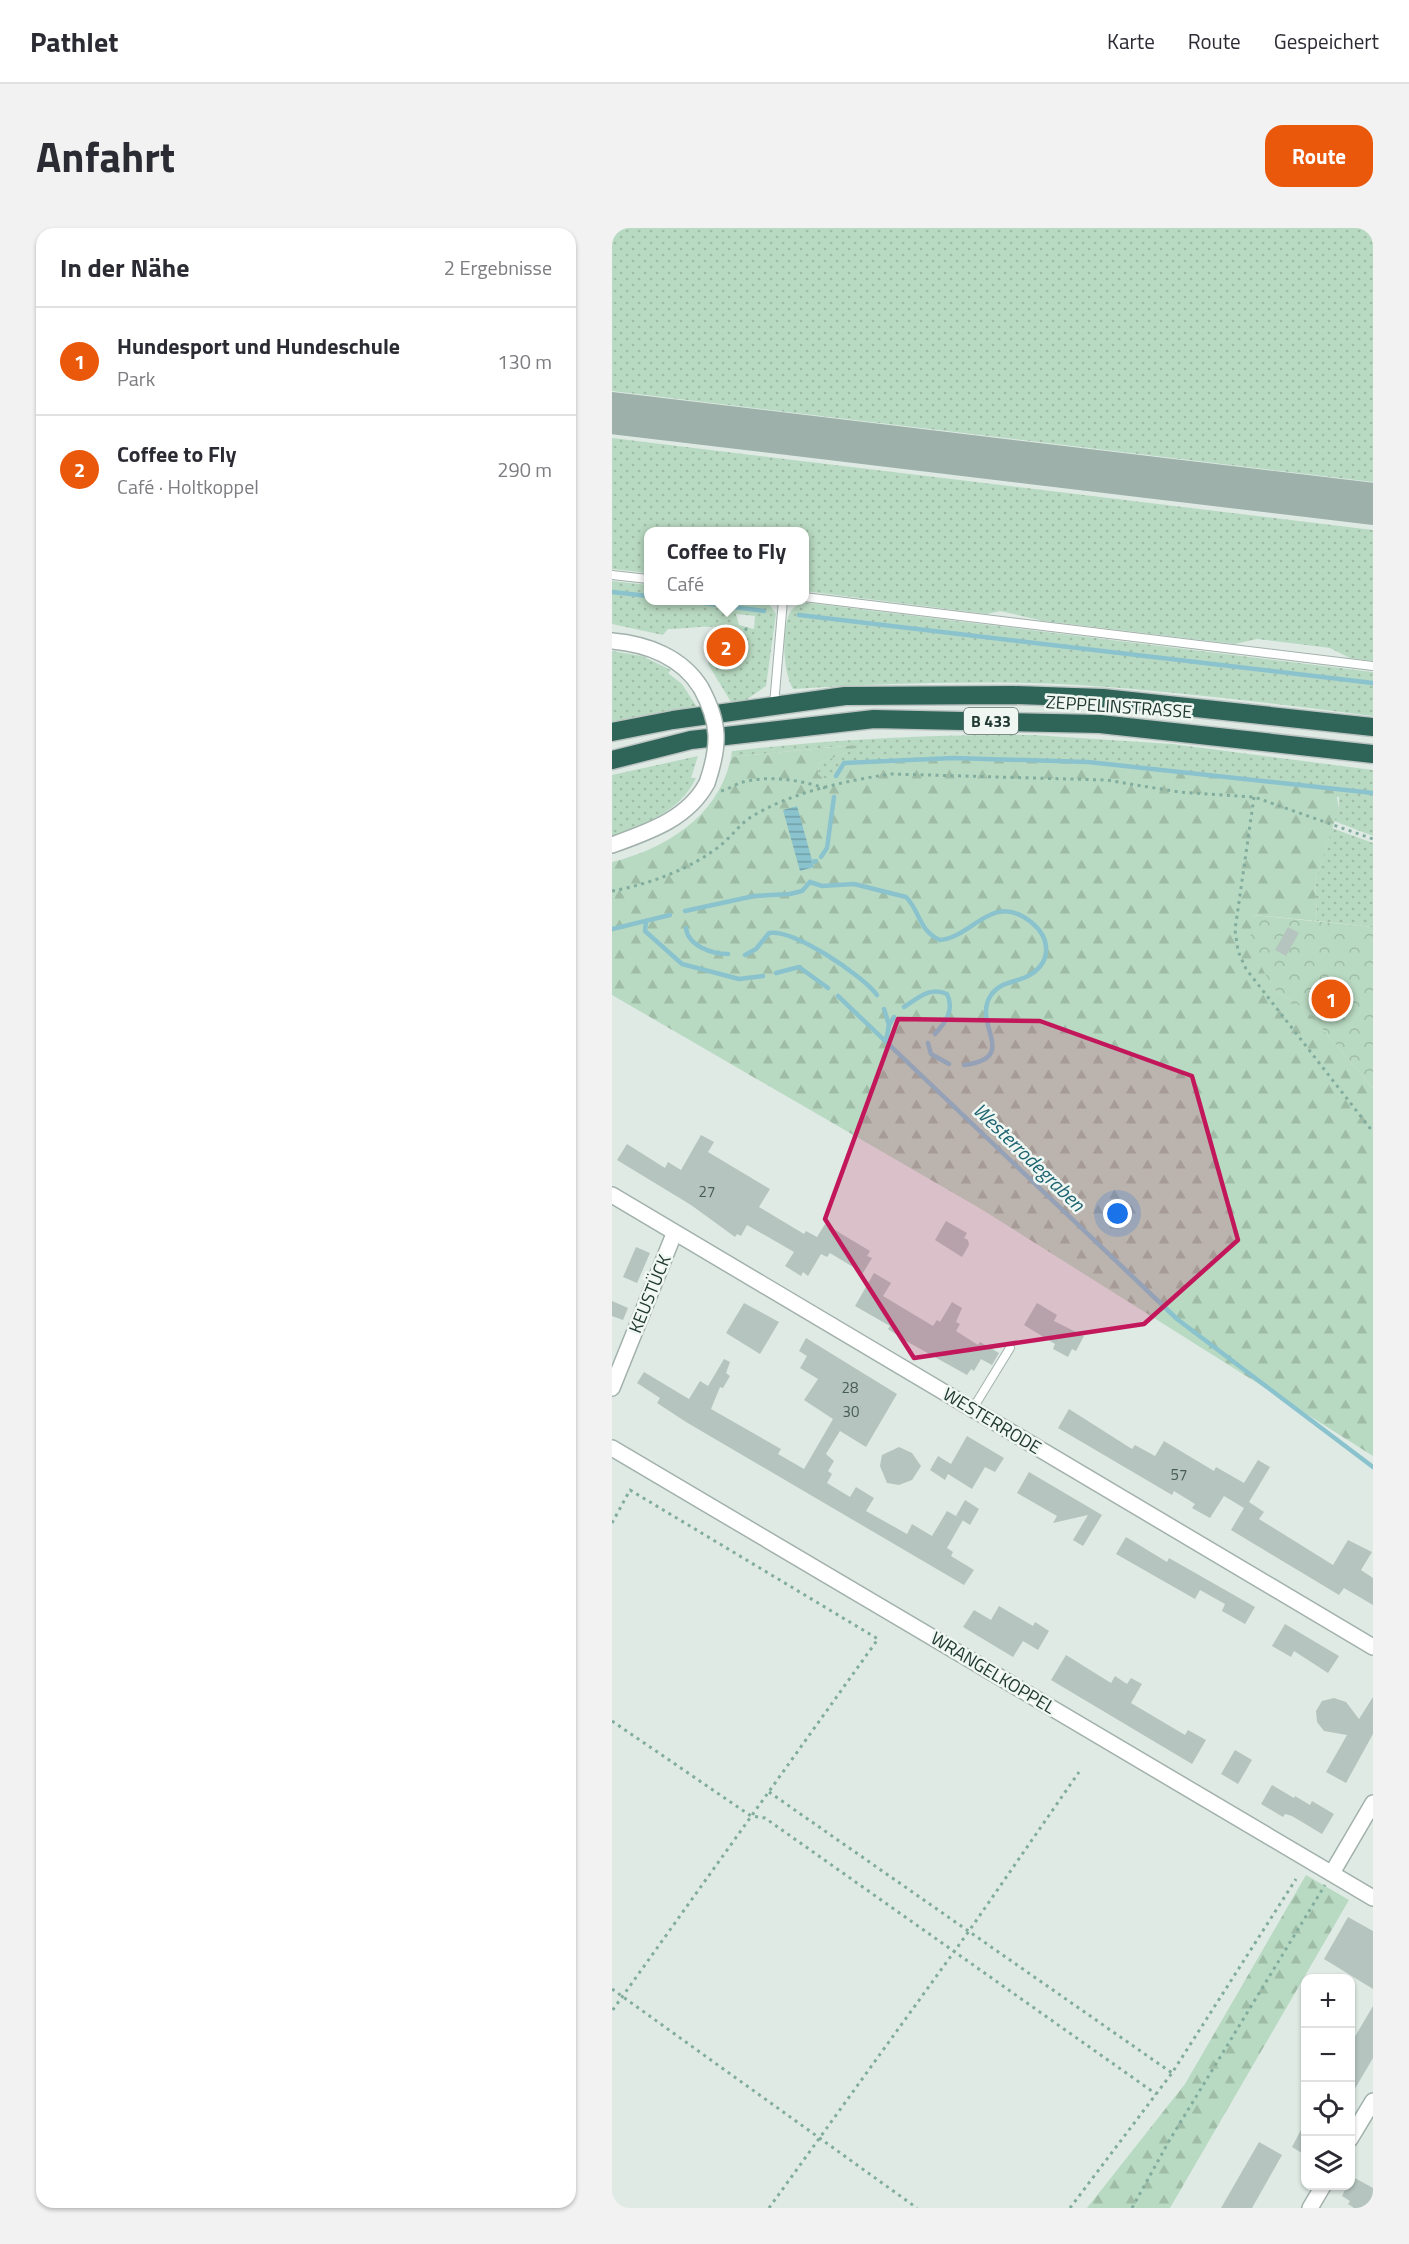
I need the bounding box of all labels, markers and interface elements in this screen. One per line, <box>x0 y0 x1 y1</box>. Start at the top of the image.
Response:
text: Pathlet <box>30 20 118 63</box>
text: Karte <box>1107 25 1155 57</box>
text: Route <box>1188 25 1241 57</box>
text: Gespeichert <box>1274 25 1379 57</box>
text: Anfahrt <box>36 124 175 188</box>
button: Route <box>1265 125 1373 187</box>
text: In der Nähe <box>60 248 189 287</box>
text: 2 Ergebnisse <box>444 252 552 283</box>
text: Hundesport und Hundeschule <box>117 329 400 363</box>
text: 1 <box>74 346 85 377</box>
text: 130 m <box>497 346 552 377</box>
text: Park <box>117 363 155 394</box>
text: Coffee to Fly <box>117 437 237 471</box>
text: 2 <box>74 454 85 485</box>
text: 290 m <box>497 454 552 485</box>
text: Café · Holtkoppel <box>117 471 259 502</box>
popup <box>644 527 809 605</box>
text: Coffee to Fly <box>667 534 786 568</box>
text: Café <box>667 568 704 599</box>
pin: 2 <box>706 624 746 670</box>
street label: ZEPPELINSTRASSE <box>1045 688 1193 725</box>
road number: B 433 <box>964 708 1018 734</box>
pin: 1 <box>1312 976 1350 1022</box>
water label: Westerrodegraben <box>966 1095 1093 1219</box>
house number: 27 <box>699 1180 715 1203</box>
your location <box>1103 1199 1132 1228</box>
street label: KEUSTÜCK <box>622 1250 678 1337</box>
house number: 28 <box>842 1376 858 1399</box>
street label: WESTERRODE <box>938 1381 1047 1461</box>
house number: 30 <box>843 1400 859 1423</box>
house number: 57 <box>1171 1463 1187 1486</box>
street label: WRANGELKOPPEL <box>926 1625 1061 1721</box>
map controls <box>1301 1974 1355 2190</box>
button: + <box>1301 1974 1355 2028</box>
button: − <box>1301 2028 1355 2082</box>
button: locate <box>1301 2082 1355 2136</box>
button: layers <box>1301 2136 1355 2190</box>

